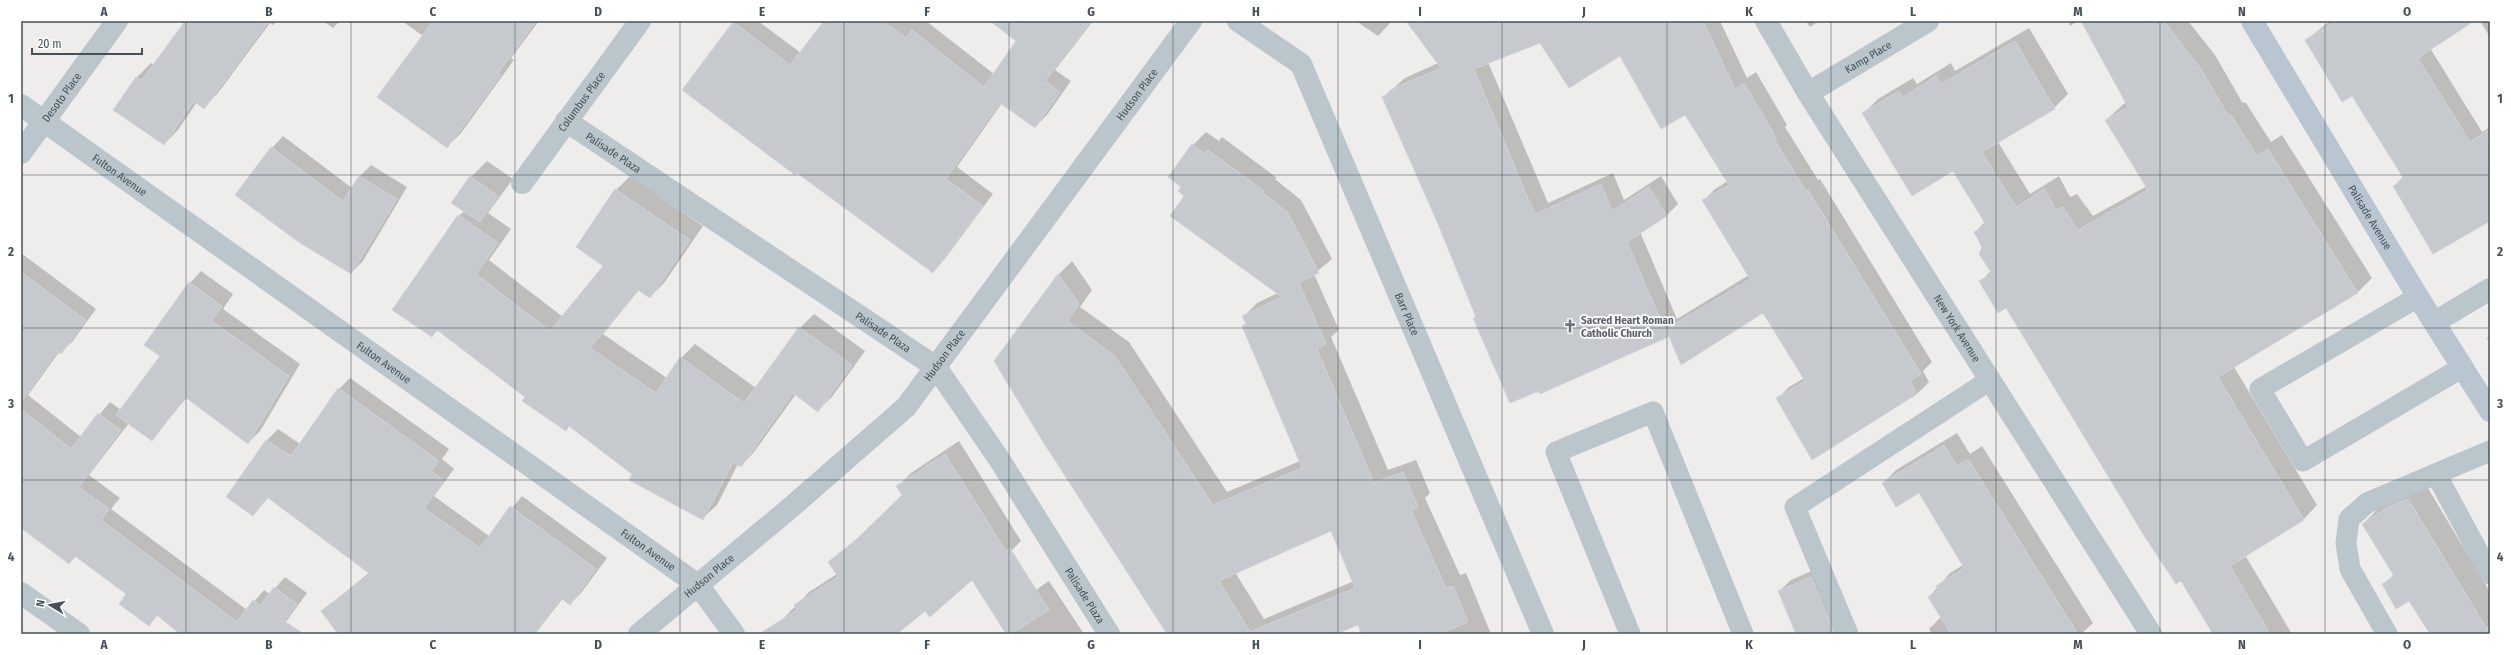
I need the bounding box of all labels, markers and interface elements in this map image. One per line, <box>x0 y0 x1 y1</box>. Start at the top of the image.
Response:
text: A <box>99 4 108 19</box>
text: B <box>265 4 273 19</box>
text: C <box>430 4 437 19</box>
text: D <box>594 4 602 19</box>
text: E <box>759 4 765 19</box>
text: F <box>924 4 930 19</box>
text: G <box>1087 4 1095 19</box>
text: H <box>1252 4 1260 19</box>
text: I <box>1418 4 1422 19</box>
text: J <box>1581 4 1586 19</box>
text: K <box>1745 4 1753 19</box>
text: L <box>1910 4 1916 19</box>
text: M <box>2073 4 2083 19</box>
text: N <box>2238 4 2246 19</box>
text: O <box>2403 4 2411 19</box>
scale bar <box>32 30 142 56</box>
text: 20 m <box>38 37 62 51</box>
street label: Kamp Place <box>1843 38 1894 76</box>
street label: Hudson Place <box>1114 66 1161 123</box>
street label: Columbus Place <box>556 69 608 134</box>
street label: Desoto Place <box>40 70 84 125</box>
text: 1 <box>8 91 14 106</box>
text: 1 <box>2497 91 2503 106</box>
street label: Palisade Plaza <box>583 130 643 176</box>
street label: Fulton Avenue <box>90 152 149 199</box>
street label: Palisade Avenue <box>2345 183 2394 252</box>
text: 2 <box>7 244 14 259</box>
text: 2 <box>2496 244 2503 259</box>
street label: Barr Place <box>1392 291 1422 338</box>
street label: New York Avenue <box>1931 292 1983 365</box>
street label: Palisade Plaza <box>853 309 913 355</box>
place label: Sacred Heart Roman Catholic Church <box>1581 314 1674 340</box>
church icon: Sacred Heart Roman Catholic Church <box>1562 318 1578 334</box>
street label: Hudson Place <box>921 327 968 384</box>
street label: Fulton Avenue <box>354 339 414 387</box>
text: 3 <box>7 396 14 411</box>
text: 3 <box>2496 396 2503 411</box>
street label: Fulton Avenue <box>618 526 678 574</box>
text: 4 <box>8 549 15 564</box>
text: 4 <box>2497 549 2504 564</box>
street label: Hudson Place <box>682 552 737 601</box>
street label: Palisade Plaza <box>1062 565 1107 626</box>
north arrow <box>30 585 70 625</box>
text: N <box>34 599 48 608</box>
text: A <box>99 637 108 652</box>
text: B <box>265 637 273 652</box>
text: C <box>430 637 437 652</box>
text: D <box>594 637 602 652</box>
text: E <box>759 637 765 652</box>
text: F <box>924 637 930 652</box>
text: G <box>1087 637 1095 652</box>
text: H <box>1252 637 1260 652</box>
text: I <box>1418 637 1422 652</box>
text: J <box>1581 637 1586 652</box>
text: K <box>1745 637 1753 652</box>
text: L <box>1910 637 1916 652</box>
text: M <box>2073 637 2083 652</box>
text: N <box>2238 637 2246 652</box>
text: O <box>2403 637 2411 652</box>

